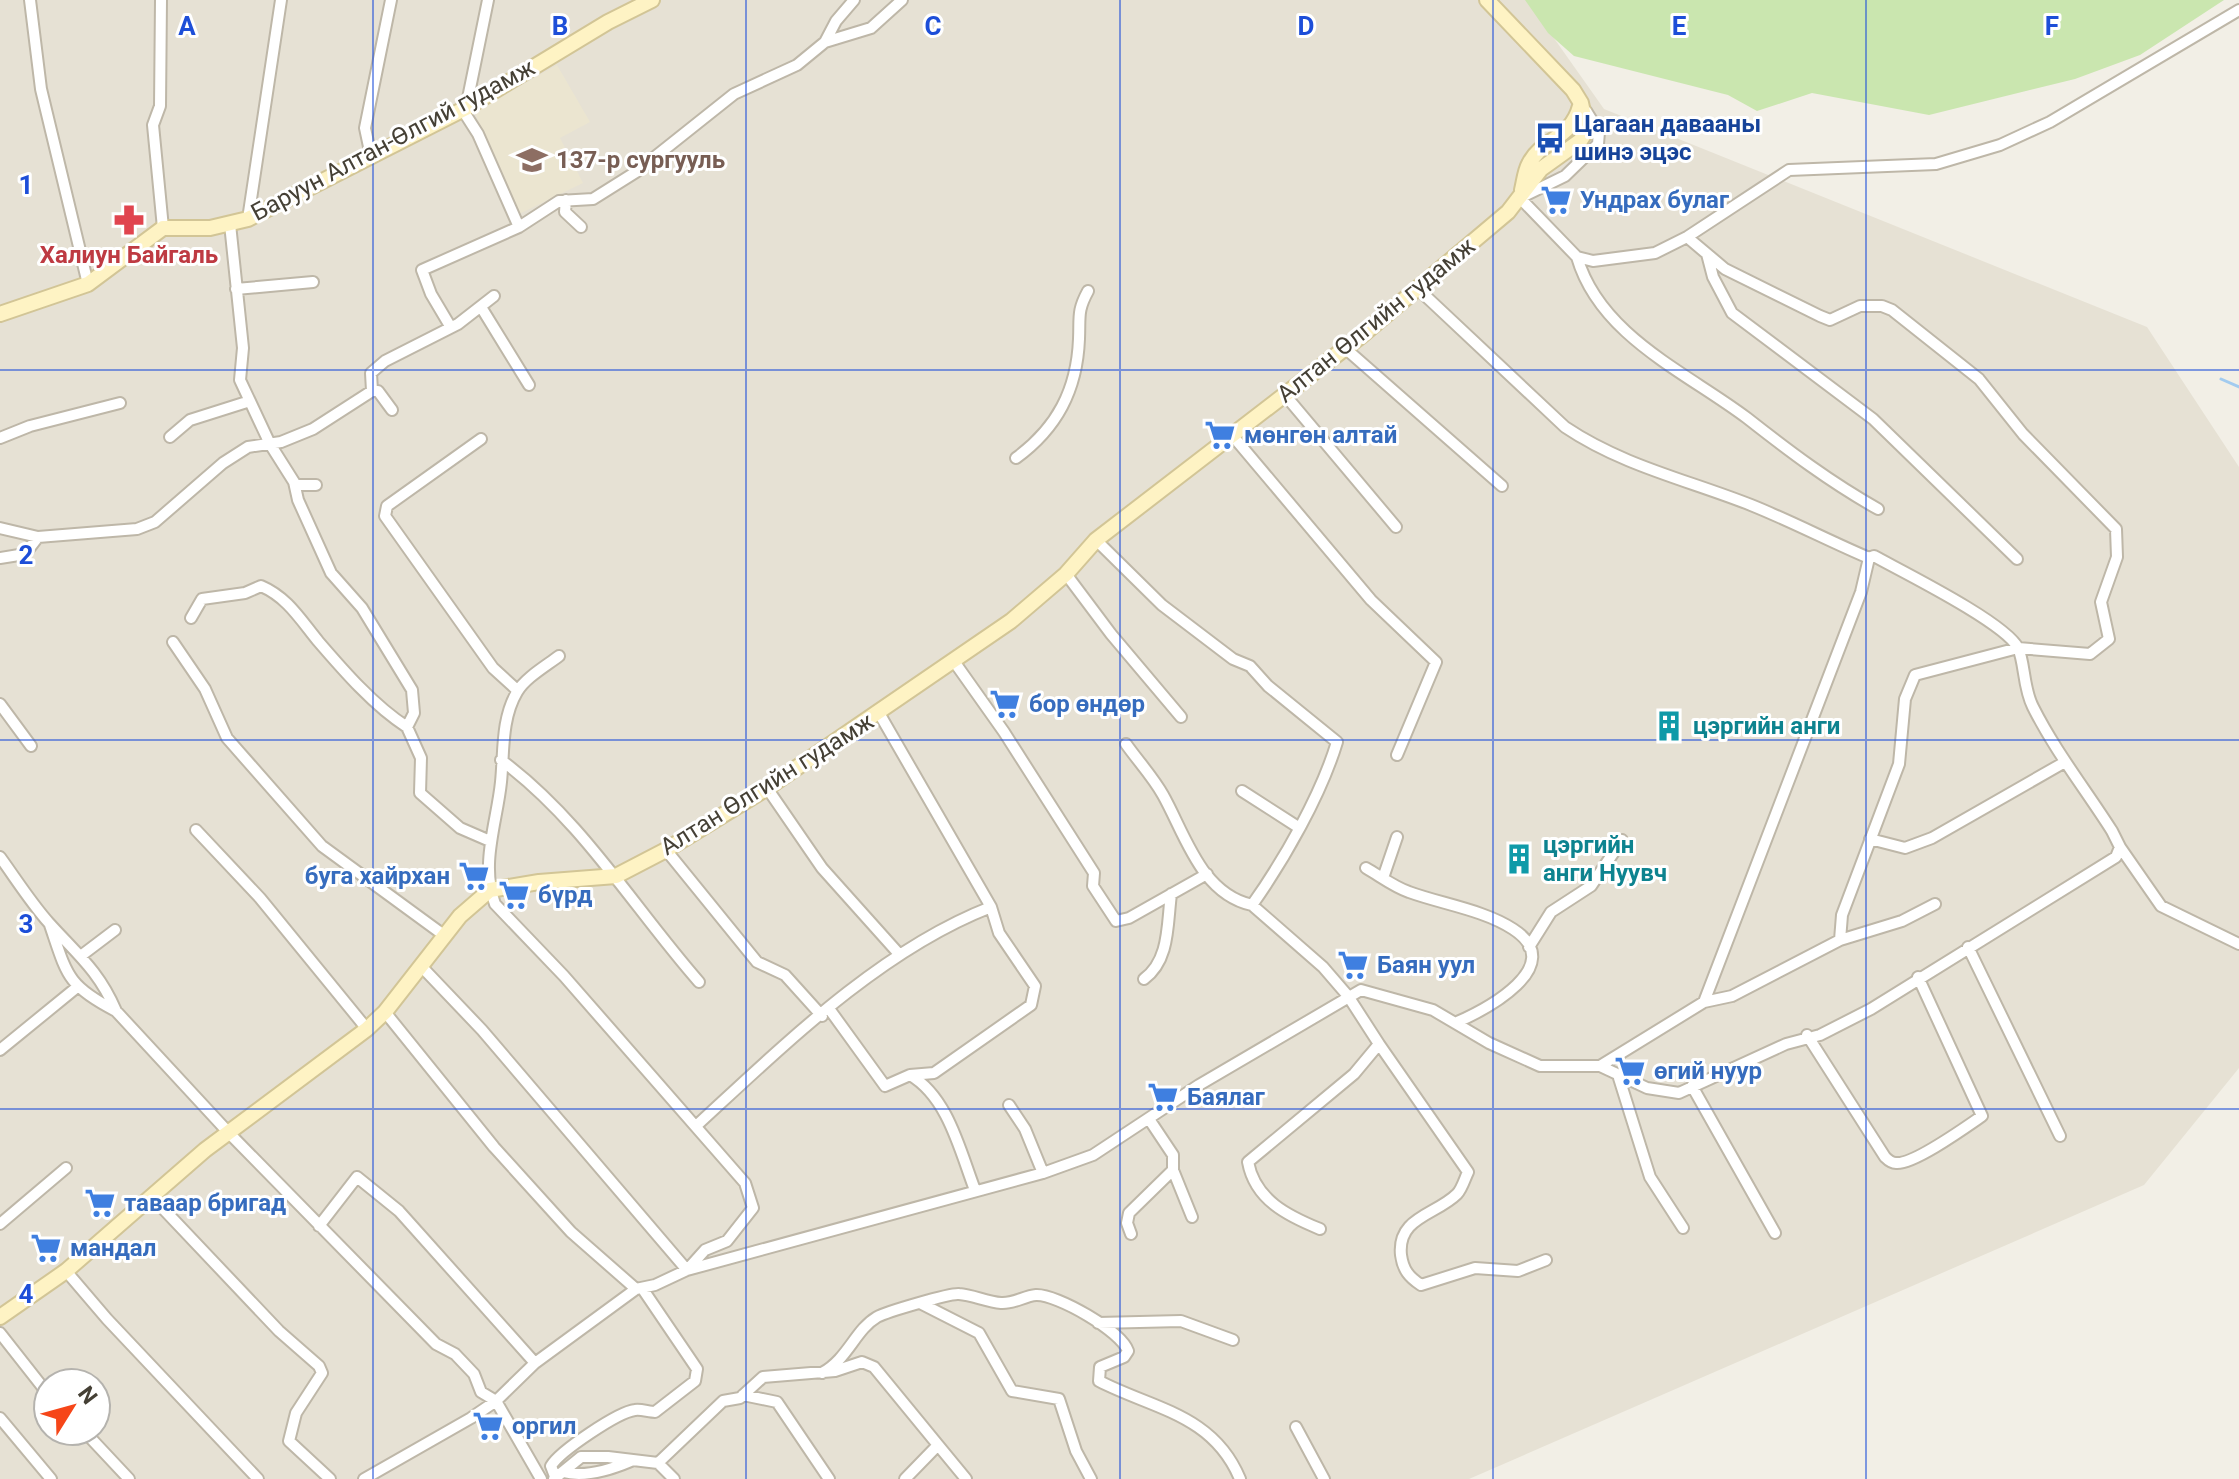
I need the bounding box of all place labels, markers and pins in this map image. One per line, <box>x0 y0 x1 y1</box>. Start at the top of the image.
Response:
place label: Цагаан давааны шинэ эцэс <box>1574 110 1761 166</box>
bus stop icon: Цагаан давааны шинэ эцэс <box>1533 121 1567 155</box>
school or university icon: 137-р сургууль <box>515 143 549 177</box>
place label: 137-р сургууль <box>556 146 725 174</box>
supermarket icon: Ундрах булаг <box>1539 183 1573 217</box>
place label: Ундрах булаг <box>1580 186 1729 214</box>
pharmacy icon: Халиун Байгаль <box>112 203 146 237</box>
place label: Халиун Байгаль <box>40 241 218 269</box>
supermarket icon: мөнгөн алтай <box>1203 418 1237 452</box>
place label: мөнгөн алтай <box>1244 421 1397 449</box>
supermarket icon: бор өндөр <box>988 687 1022 721</box>
place label: бор өндөр <box>1029 690 1145 718</box>
building icon: цэргийн анги <box>1652 709 1686 743</box>
place label: цэргийн анги <box>1693 712 1840 740</box>
place label: цэргийн анги Нуувч <box>1543 831 1667 887</box>
building icon: цэргийн анги Нуувч <box>1502 842 1536 876</box>
supermarket icon: буга хайрхан <box>457 859 491 893</box>
place label: буга хайрхан <box>305 862 450 890</box>
supermarket icon: бүрд <box>497 878 531 912</box>
place label: бүрд <box>538 881 592 909</box>
supermarket icon: Баян уул <box>1336 948 1370 982</box>
place label: Баян уул <box>1377 951 1475 979</box>
supermarket icon: өгий нуур <box>1613 1054 1647 1088</box>
place label: өгий нуур <box>1654 1057 1762 1085</box>
supermarket icon: Баялаг <box>1146 1080 1180 1114</box>
place label: Баялаг <box>1187 1083 1265 1111</box>
supermarket icon: таваар бригад <box>83 1186 117 1220</box>
place label: таваар бригад <box>124 1189 286 1217</box>
supermarket icon: мандал <box>29 1231 63 1265</box>
place label: мандал <box>70 1234 156 1262</box>
supermarket icon: оргил <box>471 1409 505 1443</box>
place label: оргил <box>512 1412 576 1440</box>

